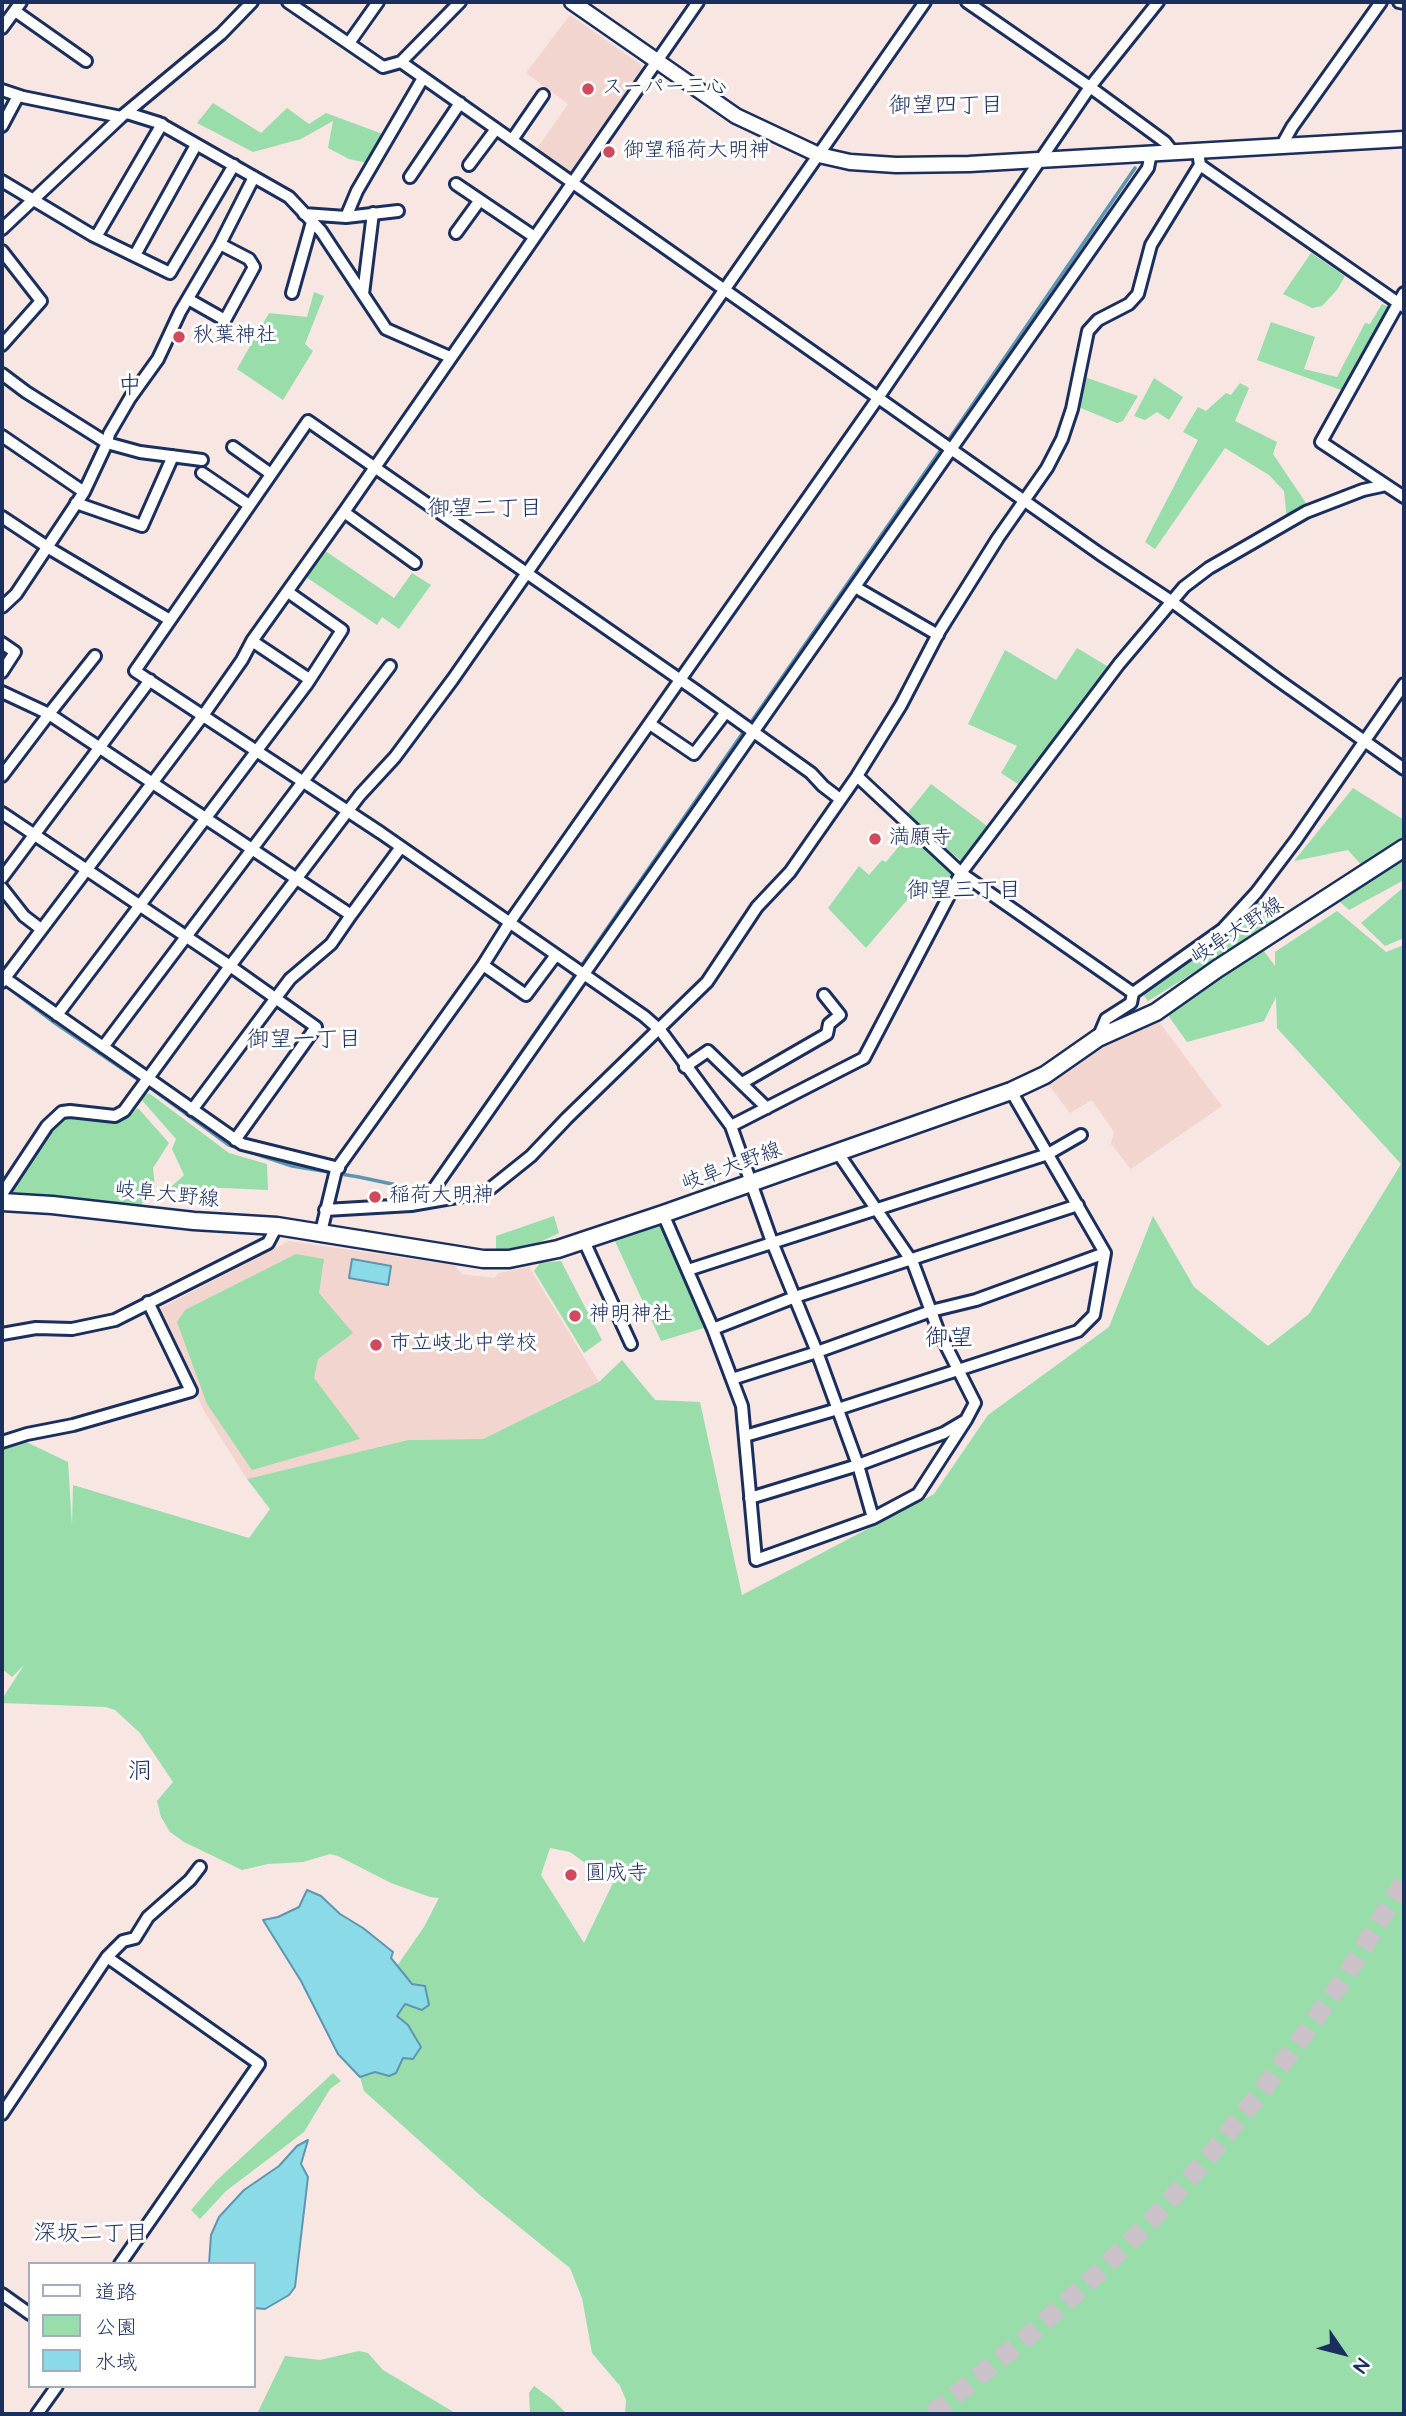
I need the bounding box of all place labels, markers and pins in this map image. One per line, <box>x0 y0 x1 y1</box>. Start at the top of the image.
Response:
place label: スーパー三心 <box>602 76 727 102</box>
marker: スーパー三心 <box>580 81 596 97</box>
place label: 御望稲荷大明神 <box>623 139 770 165</box>
marker: 御望稲荷大明神 <box>601 144 617 160</box>
place label: 秋葉神社 <box>193 324 277 350</box>
marker: 秋葉神社 <box>171 329 187 345</box>
place label: 満願寺 <box>889 826 952 852</box>
marker: 満願寺 <box>867 831 883 847</box>
place label: 稲荷大明神 <box>389 1184 494 1210</box>
marker: 稲荷大明神 <box>367 1189 383 1205</box>
place label: 神明神社 <box>589 1303 673 1329</box>
marker: 神明神社 <box>567 1308 583 1324</box>
place label: 市立岐北中学校 <box>390 1332 537 1358</box>
marker: 市立岐北中学校 <box>368 1337 384 1353</box>
place label: 圓成寺 <box>585 1862 648 1888</box>
marker: 圓成寺 <box>563 1867 579 1883</box>

